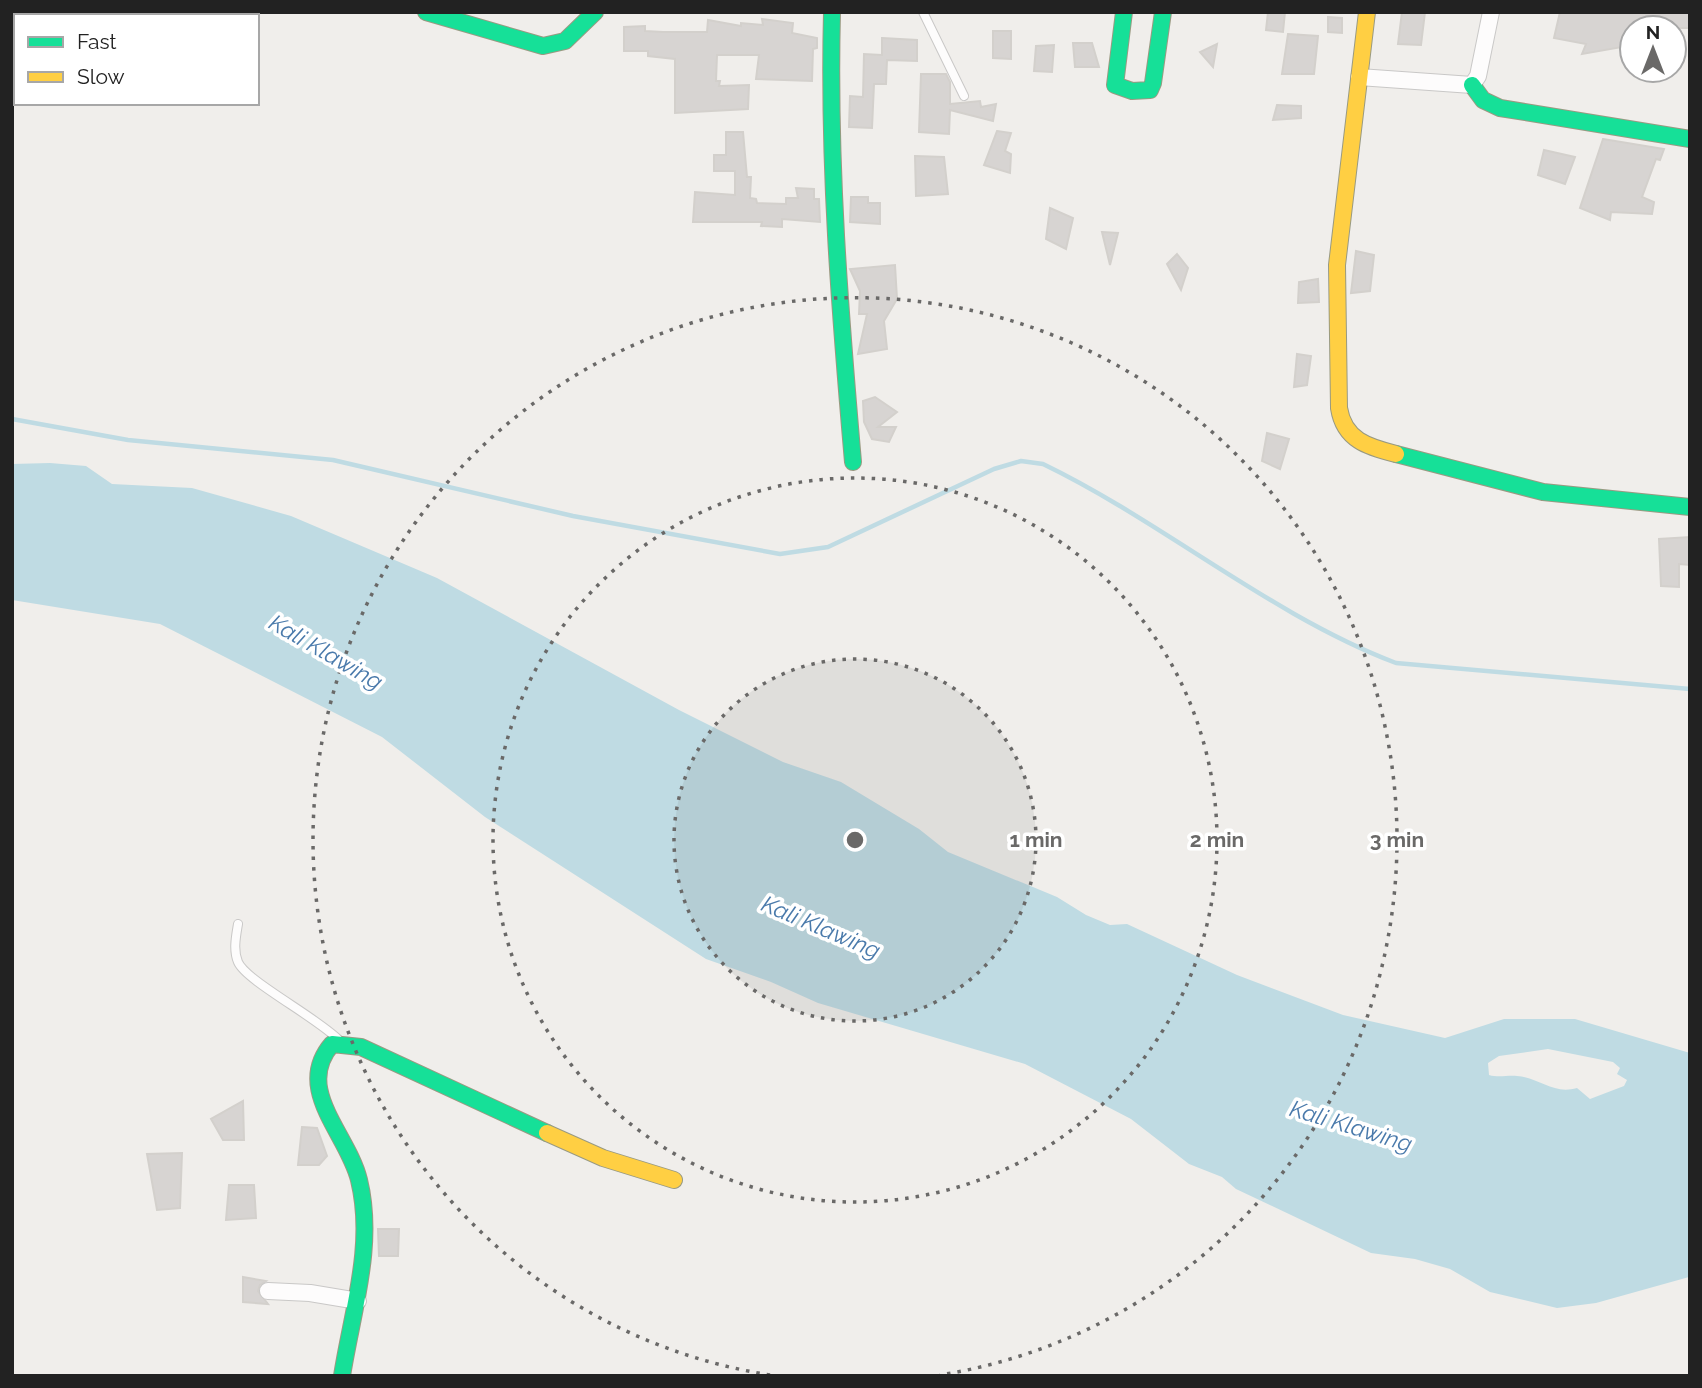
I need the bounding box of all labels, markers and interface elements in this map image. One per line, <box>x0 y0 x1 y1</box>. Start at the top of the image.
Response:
legend <box>14 14 259 105</box>
north arrow <box>1618 14 1688 84</box>
text: N <box>1646 21 1660 43</box>
text: Fast <box>77 29 117 54</box>
text: Slow <box>77 64 125 89</box>
water label: Kali Klawing <box>265 608 388 695</box>
text: 1 min <box>1009 827 1063 852</box>
text: 2 min <box>1190 827 1244 852</box>
text: 3 min <box>1370 827 1424 852</box>
centre of rings <box>843 828 867 852</box>
water label: Kali Klawing <box>758 889 885 964</box>
water label: Kali Klawing <box>1287 1094 1416 1157</box>

